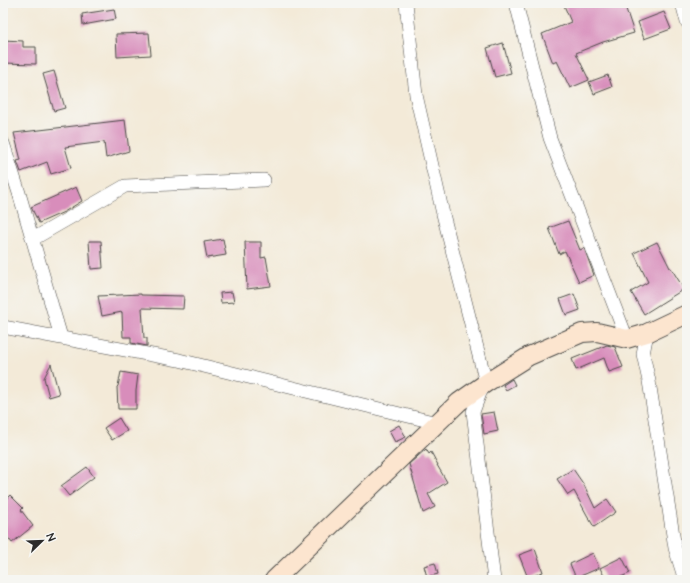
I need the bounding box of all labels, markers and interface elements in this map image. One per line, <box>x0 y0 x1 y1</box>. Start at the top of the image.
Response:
north arrow <box>22 521 62 561</box>
text: N <box>42 531 59 543</box>

